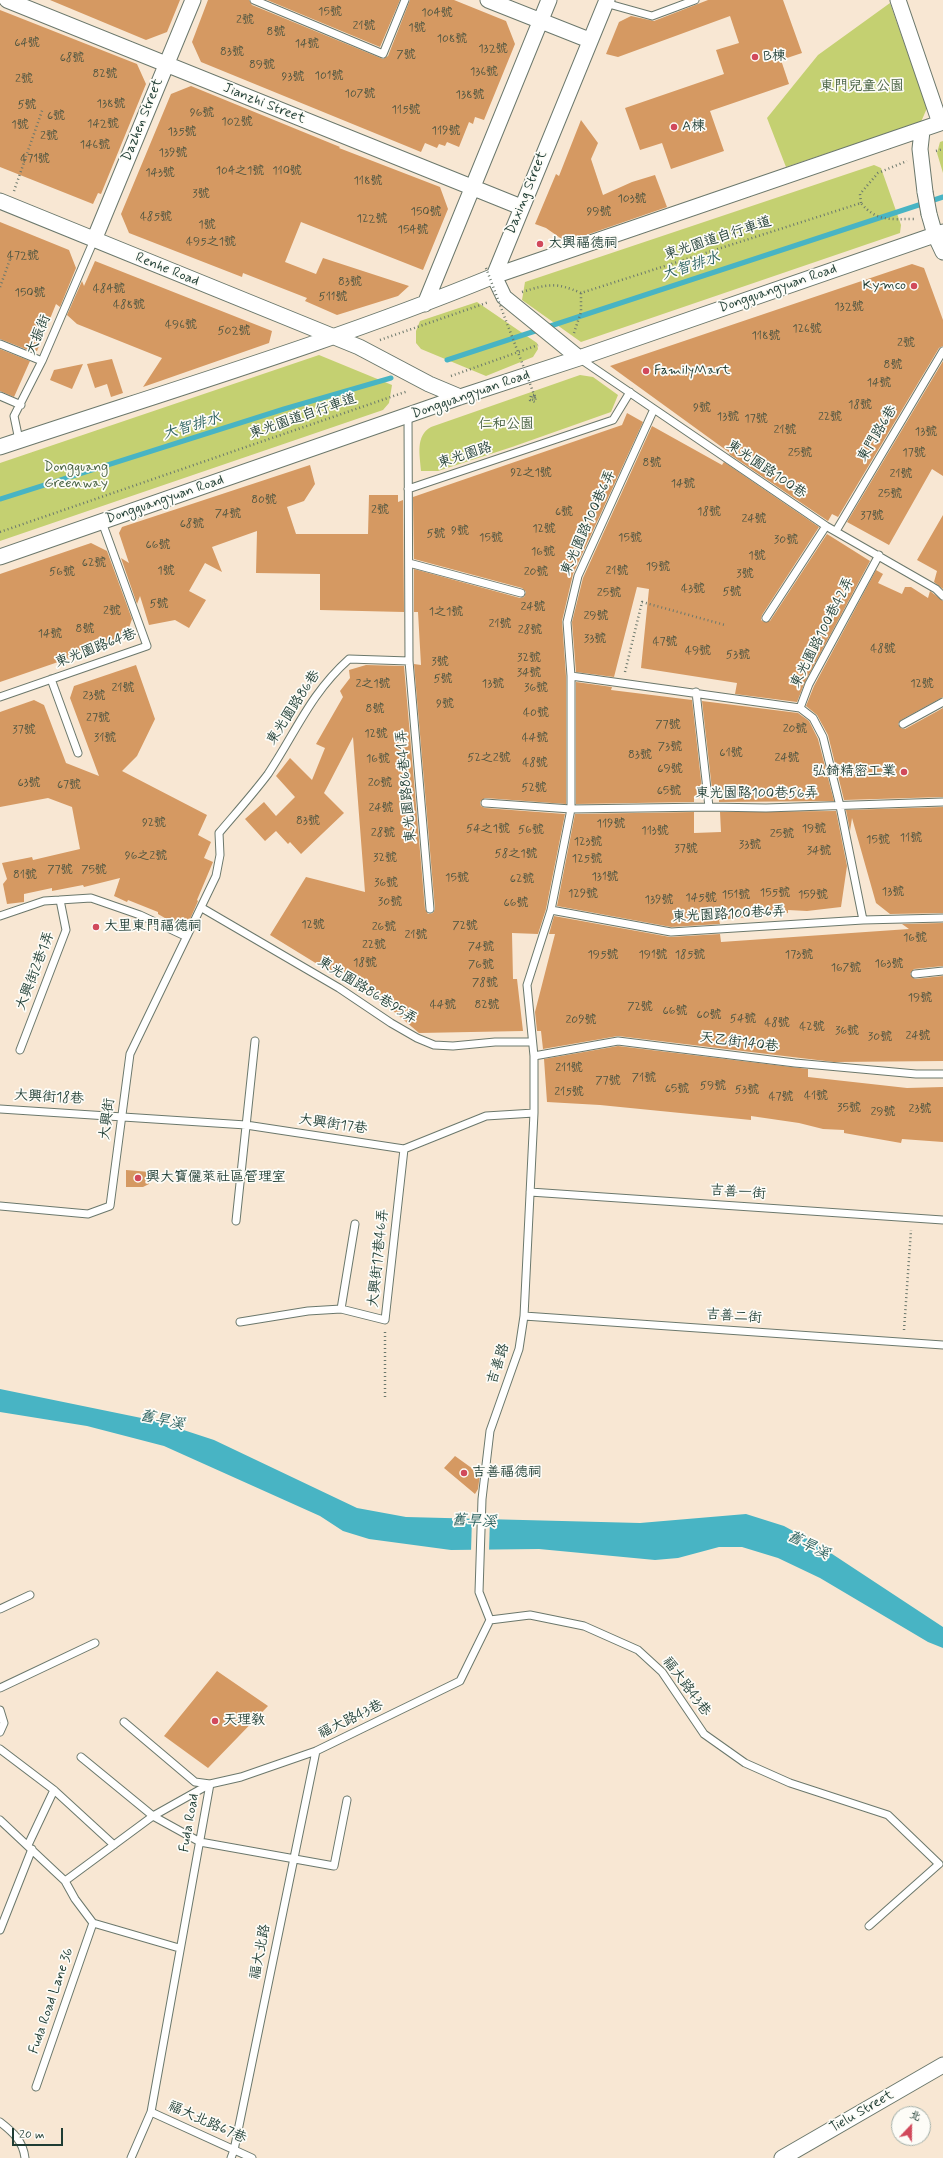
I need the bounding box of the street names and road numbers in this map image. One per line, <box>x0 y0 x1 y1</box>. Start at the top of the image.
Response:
street label: Dazhen Street <box>119 76 167 164</box>
street label: Jianzhi Street <box>220 80 308 128</box>
street label: Daxing Street <box>503 149 551 237</box>
street label: 東光園道自行車道 <box>662 214 774 264</box>
street label: Renhe Road <box>133 250 201 290</box>
street label: Dongguangyuan Road <box>717 261 839 317</box>
street label: 大振街 <box>23 312 55 358</box>
street label: Dongguangyuan Road <box>410 367 532 423</box>
street label: 東光園道自行車道 <box>247 391 359 443</box>
street label: 東門路6巷 <box>855 403 901 465</box>
street label: 東光園路100巷 <box>723 437 809 503</box>
street label: 東光園路 <box>436 439 494 473</box>
street label: 東光園路100巷6弄 <box>558 468 620 578</box>
street label: Dongguangyuan Road <box>104 472 226 528</box>
street label: 東光園路100巷42弄 <box>788 575 858 691</box>
street label: 東光園路64巷 <box>53 626 139 672</box>
street label: 東光園路86巷 <box>264 668 324 748</box>
street label: 東光園路86巷41弄 <box>394 729 420 843</box>
street label: 東光園路100巷56弄 <box>696 786 818 802</box>
street label: 東光園路100巷6弄 <box>672 904 786 926</box>
street label: 大興街2巷1弄 <box>13 929 59 1013</box>
street label: 東光園路86巷95弄 <box>314 954 420 1028</box>
street label: 天乙街140巷 <box>699 1030 779 1056</box>
street label: 大興街18巷 <box>14 1088 84 1108</box>
street label: 大興街 <box>97 1097 119 1141</box>
street label: 大興街17巷 <box>298 1112 368 1138</box>
street label: 吉善一街 <box>709 1183 767 1203</box>
street label: 大興街17巷46弄 <box>365 1208 393 1308</box>
street label: 吉善二街 <box>705 1307 763 1327</box>
street label: 吉善路 <box>485 1341 513 1387</box>
street label: 福大路43巷 <box>658 1654 714 1720</box>
street label: 福大路43巷 <box>316 1697 386 1743</box>
street label: Fuda Road <box>177 1792 203 1854</box>
street label: 福大北路 <box>247 1923 275 1981</box>
street label: Fuda Road Lane 36 <box>26 1946 78 2056</box>
street label: Tielu Street <box>827 2087 897 2137</box>
street label: 福大北路67巷 <box>165 2098 249 2148</box>

